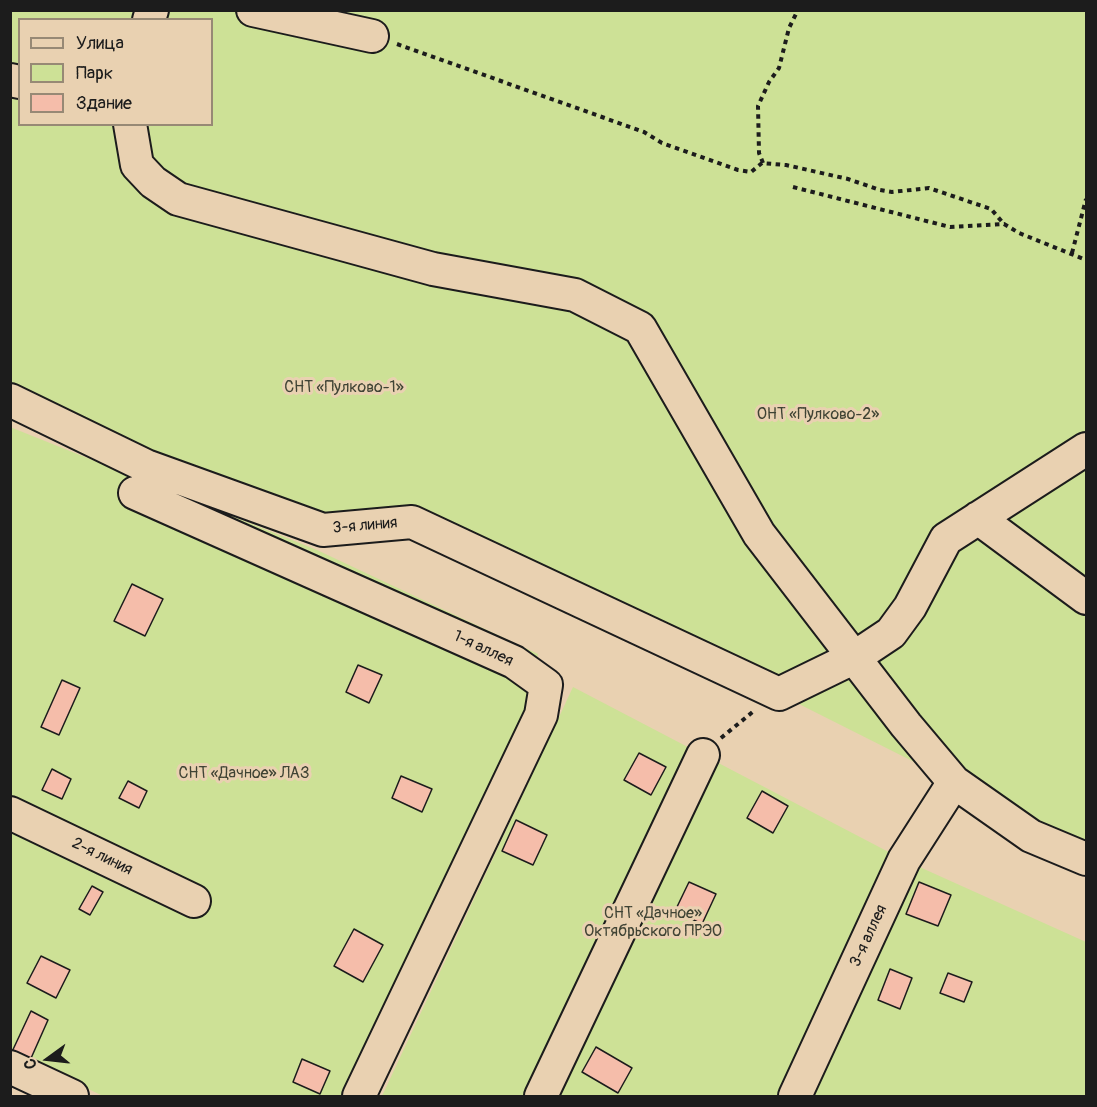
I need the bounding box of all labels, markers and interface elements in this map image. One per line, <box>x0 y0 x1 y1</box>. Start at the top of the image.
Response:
legend <box>18 18 213 126</box>
text: Улица <box>76 32 124 55</box>
text: Парк <box>76 62 113 85</box>
text: Здание <box>76 92 132 115</box>
park label: СНТ «Пулково-1» <box>284 378 404 398</box>
park label: ОНТ «Пулково-2» <box>757 405 879 425</box>
street label: 3-я линия <box>332 514 398 538</box>
street label: 1-я аллея <box>450 627 516 671</box>
park label: СНТ «Дачное» ЛАЗ <box>178 764 310 784</box>
street label: 2-я линия <box>69 834 135 880</box>
street label: 3-я аллея <box>846 902 892 970</box>
park label: СНТ «Дачное» Октябрьского ПРЭО <box>584 904 722 942</box>
north arrow <box>18 1029 78 1089</box>
text: С <box>20 1056 42 1071</box>

